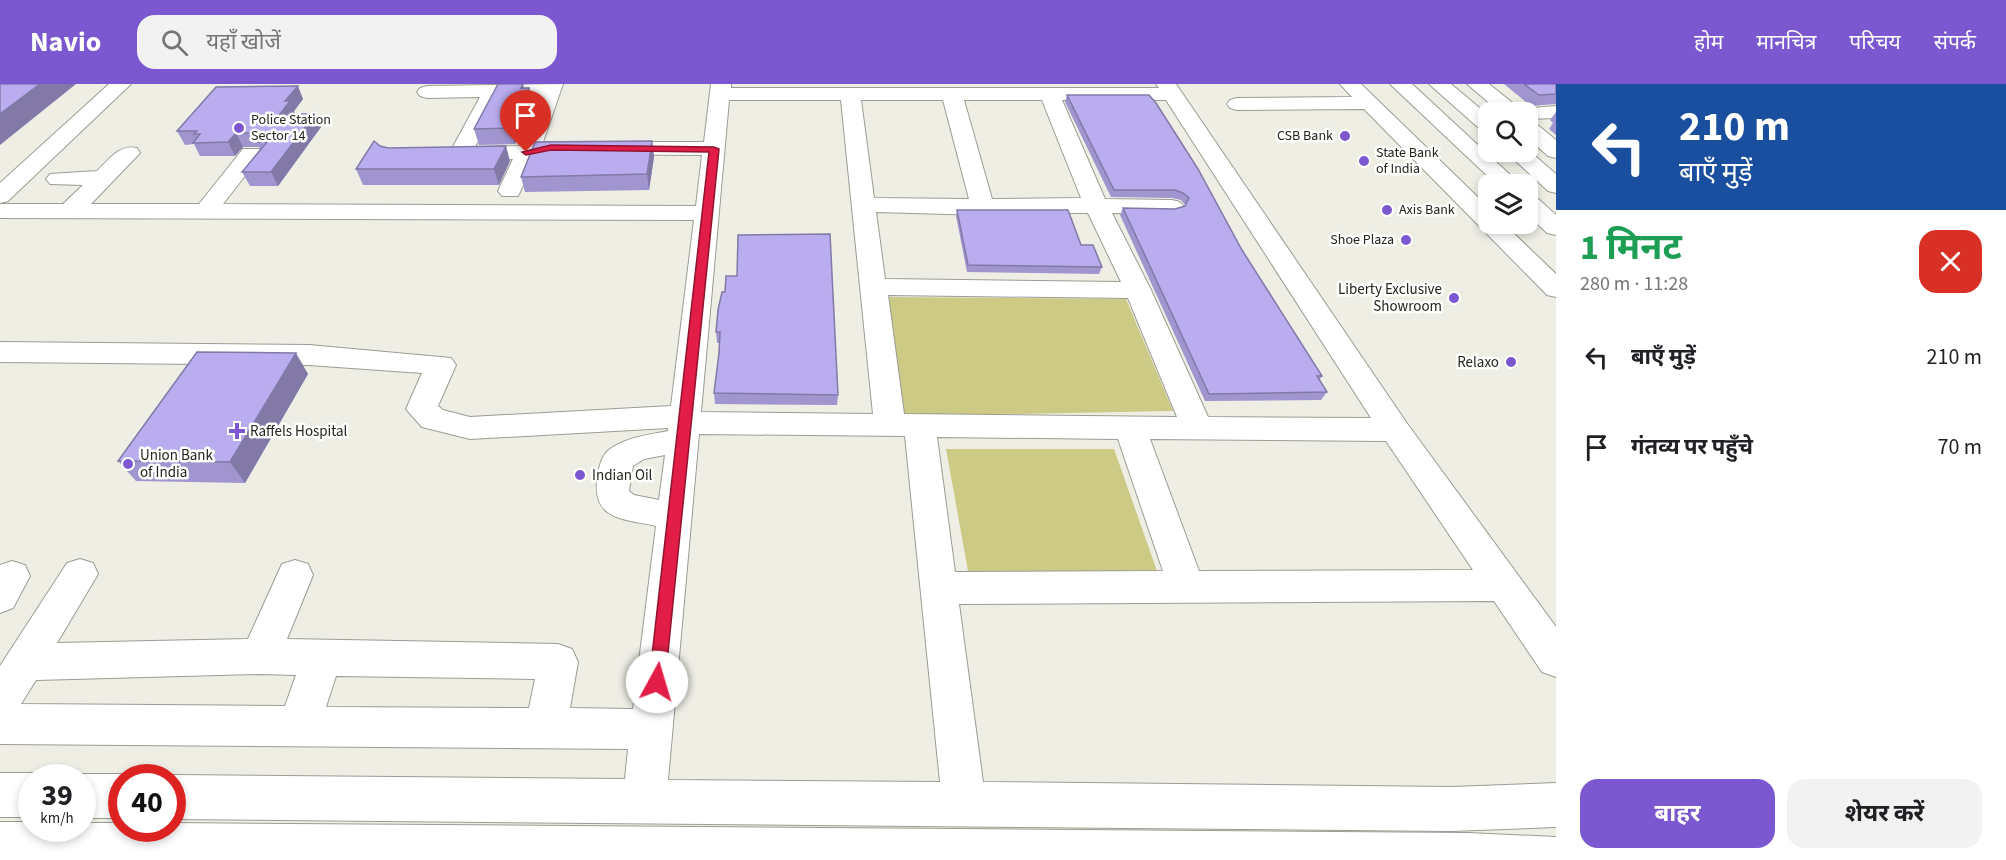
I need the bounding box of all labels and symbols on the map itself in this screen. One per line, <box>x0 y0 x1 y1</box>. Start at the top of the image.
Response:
pin <box>500 90 551 152</box>
place label: Police Station Sector 14 <box>251 110 331 146</box>
marker: Police Station Sector 14 <box>232 121 246 135</box>
place label: CSB Bank <box>1277 126 1333 146</box>
marker: CSB Bank <box>1338 129 1352 143</box>
place label: State Bank of India <box>1376 143 1439 179</box>
marker: State Bank of India <box>1357 154 1371 168</box>
place label: Axis Bank <box>1399 200 1455 220</box>
marker: Axis Bank <box>1380 203 1394 217</box>
place label: Shoe Plaza <box>1330 230 1394 250</box>
marker: Shoe Plaza <box>1399 233 1413 247</box>
place label: Liberty Exclusive Showroom <box>1338 279 1442 317</box>
marker: Liberty Exclusive Showroom <box>1447 291 1461 305</box>
place label: Relaxo <box>1457 352 1499 373</box>
marker: Relaxo <box>1504 355 1518 369</box>
place label: Raffels Hospital <box>250 421 348 442</box>
marker: Raffels Hospital <box>228 422 246 440</box>
place label: Union Bank of India <box>140 445 213 483</box>
marker: Union Bank of India <box>121 457 135 471</box>
place label: Indian Oil <box>592 465 653 486</box>
marker: Indian Oil <box>573 468 587 482</box>
position arrow <box>625 650 689 714</box>
speed limit sign: 40 <box>108 764 186 842</box>

